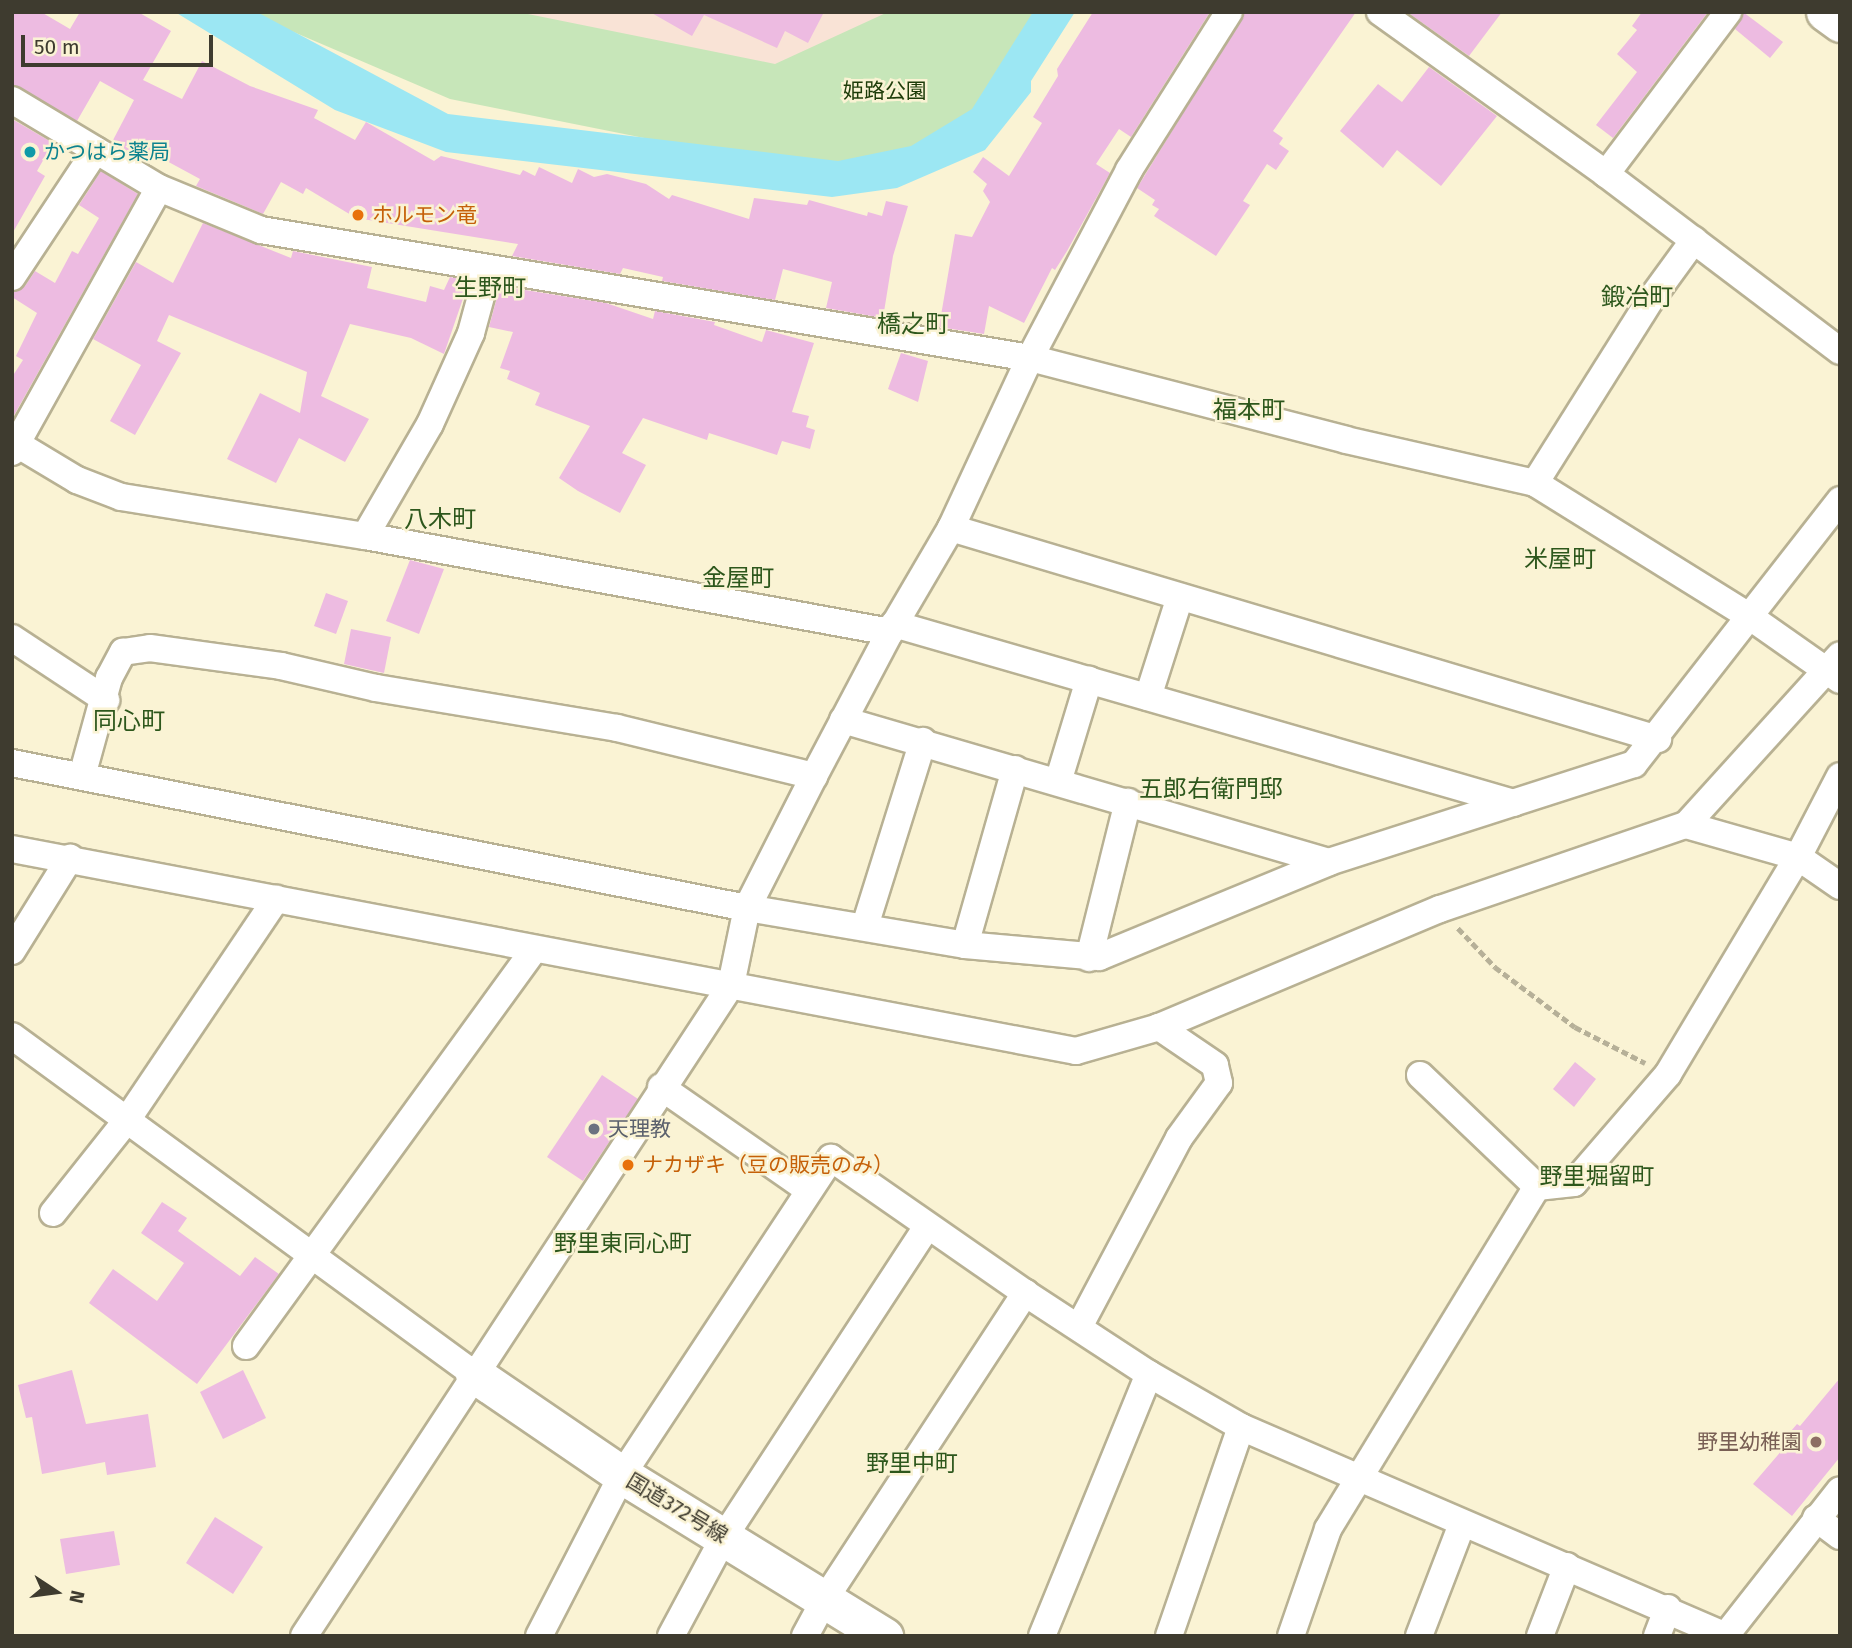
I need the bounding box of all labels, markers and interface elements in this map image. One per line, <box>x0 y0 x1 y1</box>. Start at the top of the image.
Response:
scale bar <box>24 21 217 65</box>
text: 50 m <box>34 34 80 60</box>
park label: 姫路公園 <box>843 78 927 104</box>
place label: かつはら薬局 <box>44 139 170 165</box>
marker: かつはら薬局 <box>22 144 38 160</box>
place label: ホルモン竜 <box>372 202 477 228</box>
marker: ホルモン竜 <box>350 207 366 223</box>
district label: 生野町 <box>454 275 526 303</box>
district label: 鍛冶町 <box>1601 284 1673 312</box>
district label: 橋之町 <box>877 311 949 339</box>
district label: 福本町 <box>1213 397 1285 425</box>
district label: 八木町 <box>404 506 476 534</box>
district label: 米屋町 <box>1524 546 1596 574</box>
district label: 金屋町 <box>702 565 774 593</box>
district label: 同心町 <box>93 708 165 736</box>
district label: 五郎右衛門邸 <box>1139 776 1283 804</box>
place label: 天理教 <box>608 1116 671 1142</box>
marker: 天理教 <box>586 1121 602 1137</box>
place label: ナカザキ（豆の販売のみ） <box>642 1152 894 1178</box>
marker: ナカザキ（豆の販売のみ） <box>620 1157 636 1173</box>
district label: 野里堀留町 <box>1540 1162 1654 1190</box>
district label: 野里東同心町 <box>554 1229 692 1257</box>
place label: 野里幼稚園 <box>1697 1429 1802 1455</box>
marker: 野里幼稚園 <box>1808 1434 1824 1450</box>
district label: 野里中町 <box>866 1449 958 1477</box>
street label: 国道372号線 <box>622 1468 732 1548</box>
north arrow <box>21 1557 91 1627</box>
text: N <box>64 1588 90 1606</box>

